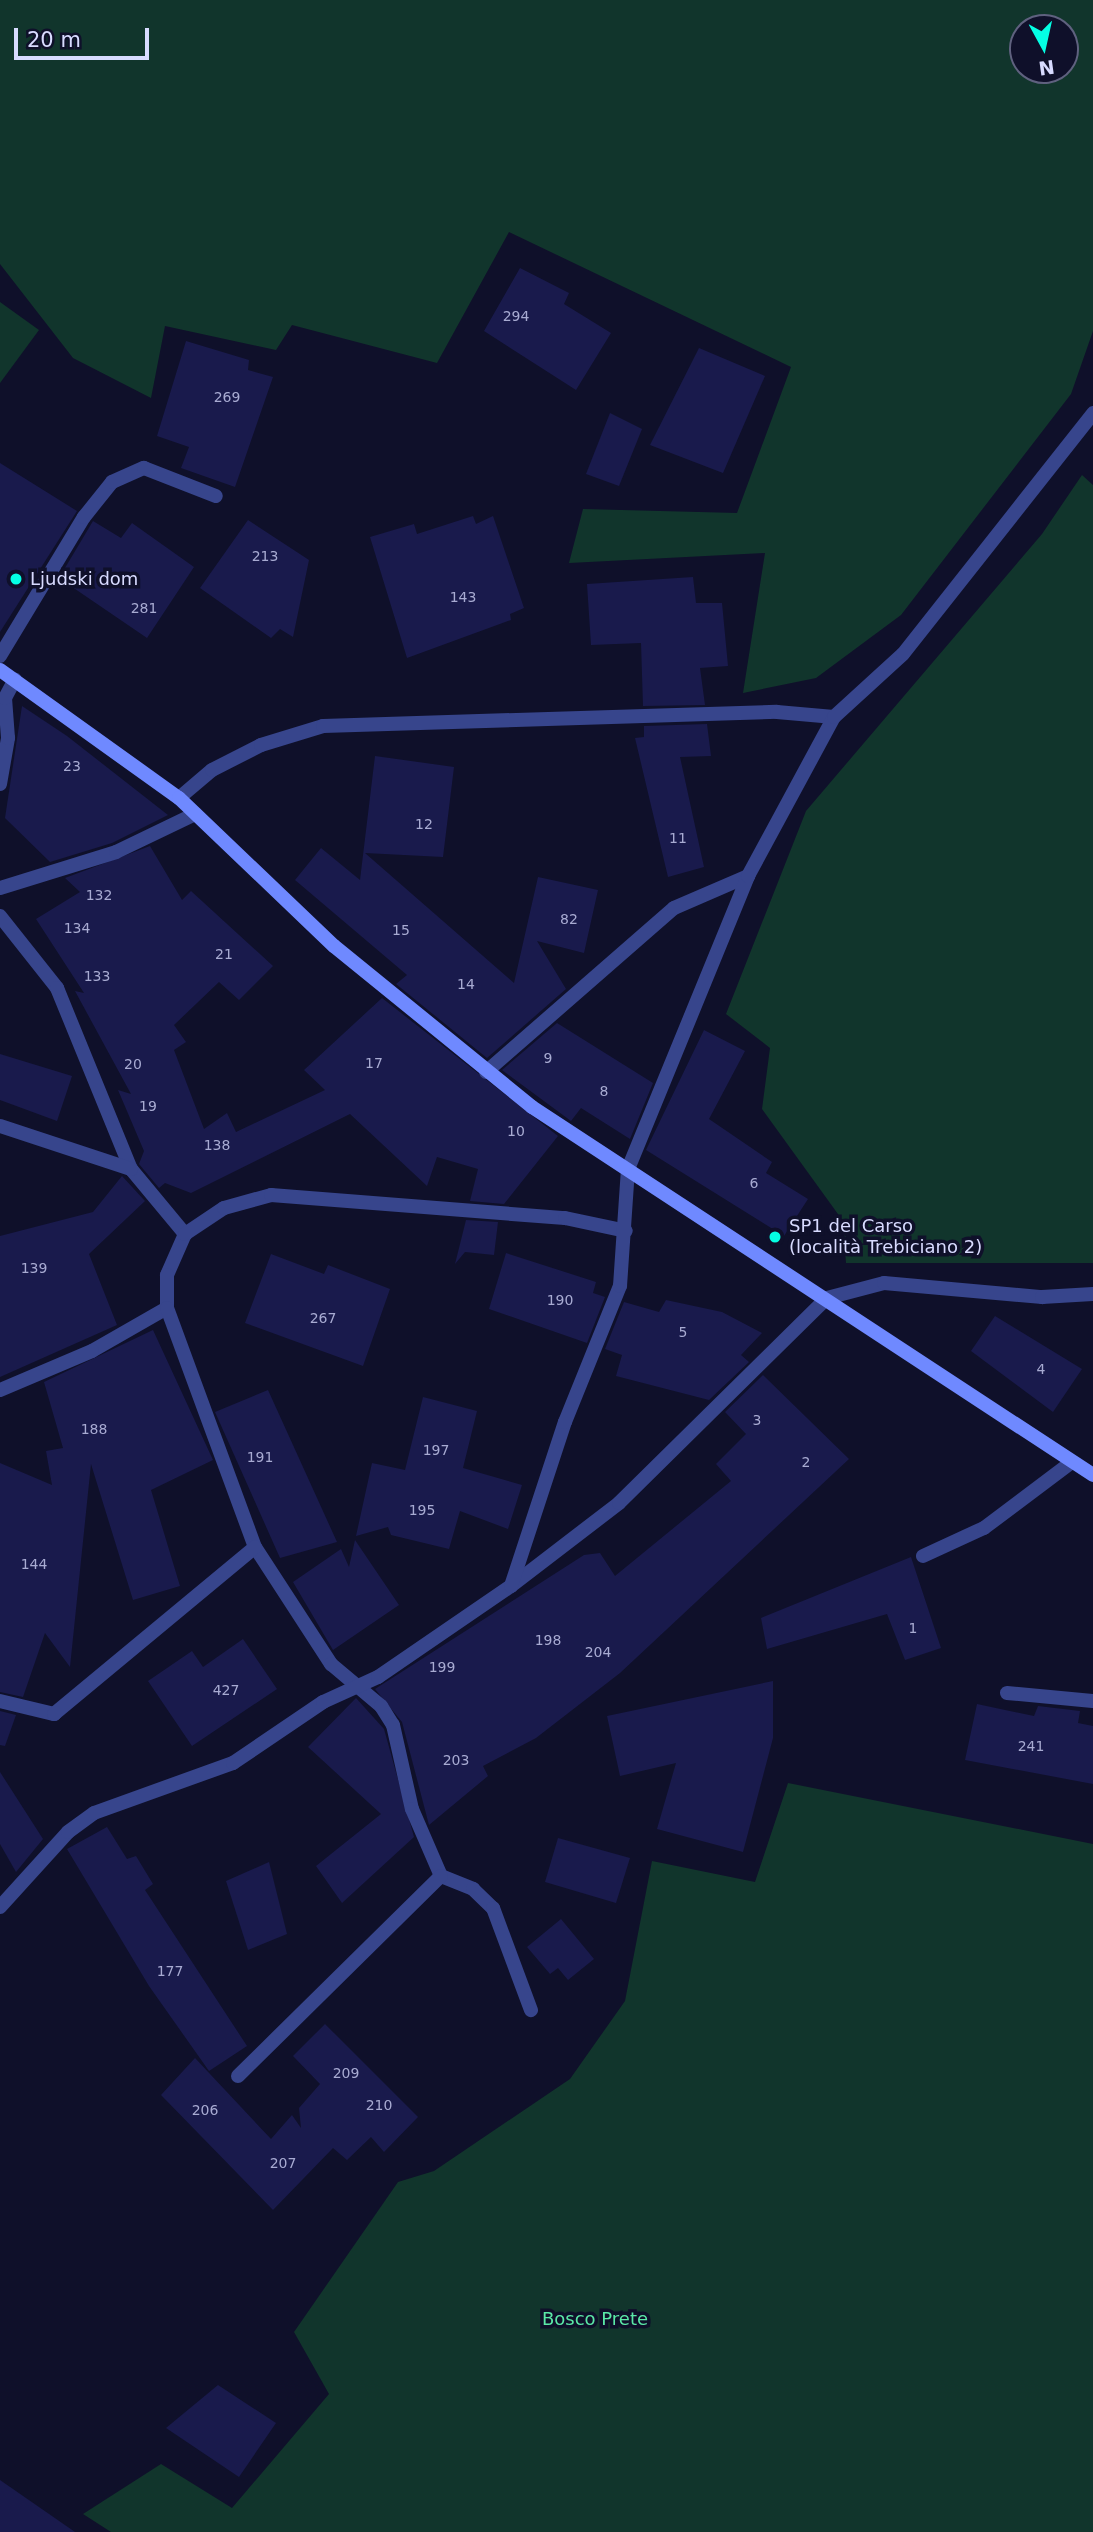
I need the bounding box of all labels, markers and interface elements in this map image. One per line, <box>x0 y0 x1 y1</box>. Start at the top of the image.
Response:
scale bar <box>18 14 152 58</box>
north arrow <box>1009 14 1079 84</box>
text: 20 m <box>27 28 81 52</box>
text: N <box>1037 56 1056 80</box>
house number: 294 <box>503 308 529 324</box>
house number: 269 <box>214 389 240 405</box>
house number: 213 <box>252 548 278 564</box>
place label: Ljudski dom <box>30 568 138 590</box>
marker: Ljudski dom <box>8 571 24 587</box>
house number: 143 <box>450 589 476 605</box>
house number: 281 <box>131 600 157 616</box>
house number: 23 <box>63 758 81 774</box>
house number: 12 <box>415 816 433 832</box>
house number: 11 <box>669 830 687 846</box>
house number: 132 <box>86 887 112 903</box>
house number: 82 <box>560 911 578 927</box>
house number: 134 <box>64 920 90 936</box>
house number: 15 <box>392 922 410 938</box>
house number: 21 <box>215 946 233 962</box>
house number: 133 <box>84 968 110 984</box>
house number: 14 <box>457 976 475 992</box>
house number: 9 <box>544 1050 552 1066</box>
house number: 17 <box>365 1055 383 1071</box>
house number: 20 <box>124 1056 142 1072</box>
house number: 8 <box>600 1083 608 1099</box>
house number: 19 <box>139 1098 157 1114</box>
house number: 10 <box>507 1123 525 1139</box>
house number: 138 <box>204 1137 230 1153</box>
house number: 6 <box>750 1175 758 1191</box>
place label: SP1 del Carso (località Trebiciano 2) <box>789 1216 982 1258</box>
marker: SP1 del Carso (località Trebiciano 2) <box>767 1229 783 1245</box>
house number: 139 <box>21 1260 47 1276</box>
house number: 190 <box>547 1292 573 1308</box>
house number: 267 <box>310 1310 336 1326</box>
house number: 5 <box>679 1324 687 1340</box>
house number: 4 <box>1037 1361 1045 1377</box>
house number: 3 <box>753 1412 761 1428</box>
house number: 188 <box>81 1421 107 1437</box>
house number: 197 <box>423 1442 449 1458</box>
house number: 191 <box>247 1449 273 1465</box>
house number: 2 <box>802 1454 810 1470</box>
house number: 195 <box>409 1502 435 1518</box>
house number: 144 <box>21 1556 47 1572</box>
house number: 1 <box>909 1620 917 1636</box>
house number: 198 <box>535 1632 561 1648</box>
house number: 204 <box>585 1644 611 1660</box>
house number: 199 <box>429 1659 455 1675</box>
house number: 427 <box>213 1682 239 1698</box>
house number: 241 <box>1018 1738 1044 1754</box>
house number: 203 <box>443 1752 469 1768</box>
house number: 177 <box>157 1963 183 1979</box>
house number: 209 <box>333 2065 359 2081</box>
house number: 210 <box>366 2097 392 2113</box>
house number: 206 <box>192 2102 218 2118</box>
house number: 207 <box>270 2155 296 2171</box>
park label: Bosco Prete <box>542 2308 648 2330</box>

